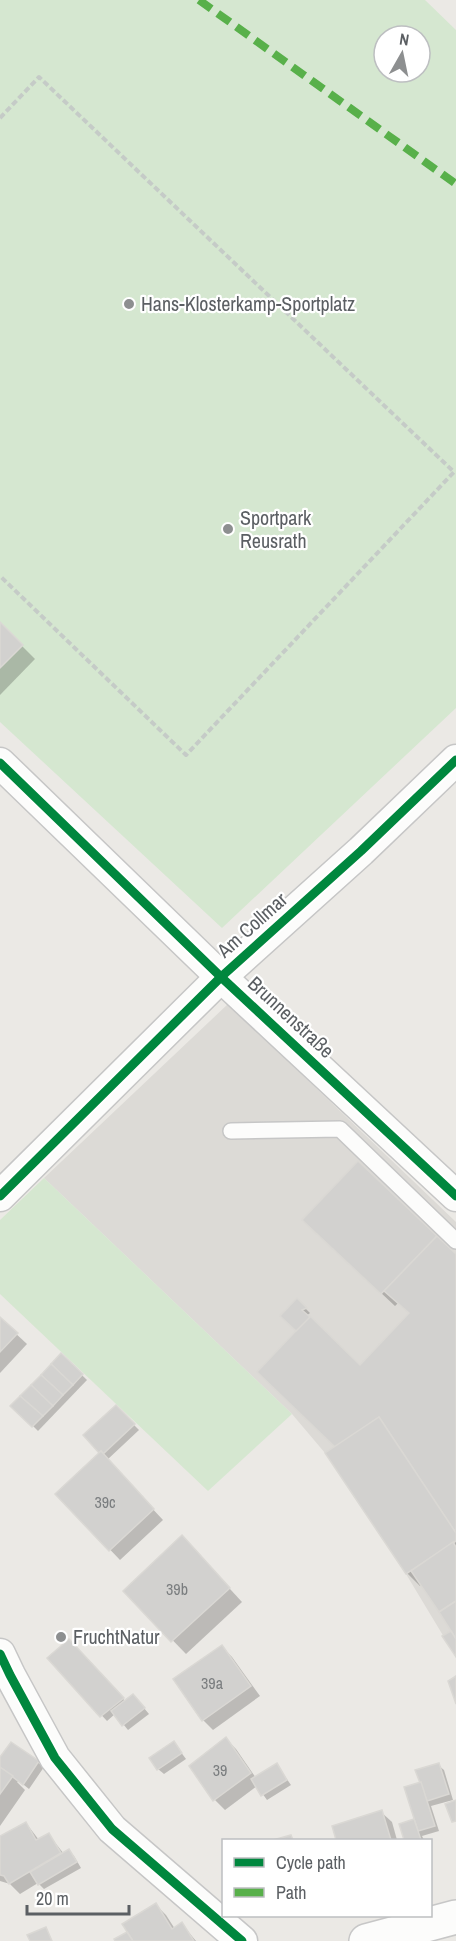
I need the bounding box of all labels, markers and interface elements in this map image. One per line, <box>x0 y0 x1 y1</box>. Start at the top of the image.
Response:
north arrow <box>372 24 432 84</box>
text: N <box>398 28 411 51</box>
place label: Hans-Klosterkamp-Sportplatz <box>141 290 355 317</box>
marker: Hans-Klosterkamp-Sportplatz <box>122 297 136 311</box>
place label: Sportpark Reusrath <box>240 504 312 554</box>
marker: Sportpark Reusrath <box>221 522 235 536</box>
street label: Am Collmar <box>210 886 293 964</box>
street label: Brunnenstraße <box>242 970 340 1064</box>
house number: 39c <box>94 1491 116 1513</box>
house number: 39b <box>166 1578 188 1600</box>
place label: FruchtNatur <box>73 1623 160 1650</box>
marker: FruchtNatur <box>54 1630 68 1644</box>
house number: 39a <box>201 1672 224 1694</box>
house number: 39 <box>213 1759 227 1781</box>
legend <box>222 1839 432 1917</box>
text: Cycle path <box>276 1850 346 1875</box>
scale bar <box>27 1878 129 1916</box>
text: Path <box>276 1880 306 1905</box>
text: 20 m <box>36 1886 69 1911</box>

